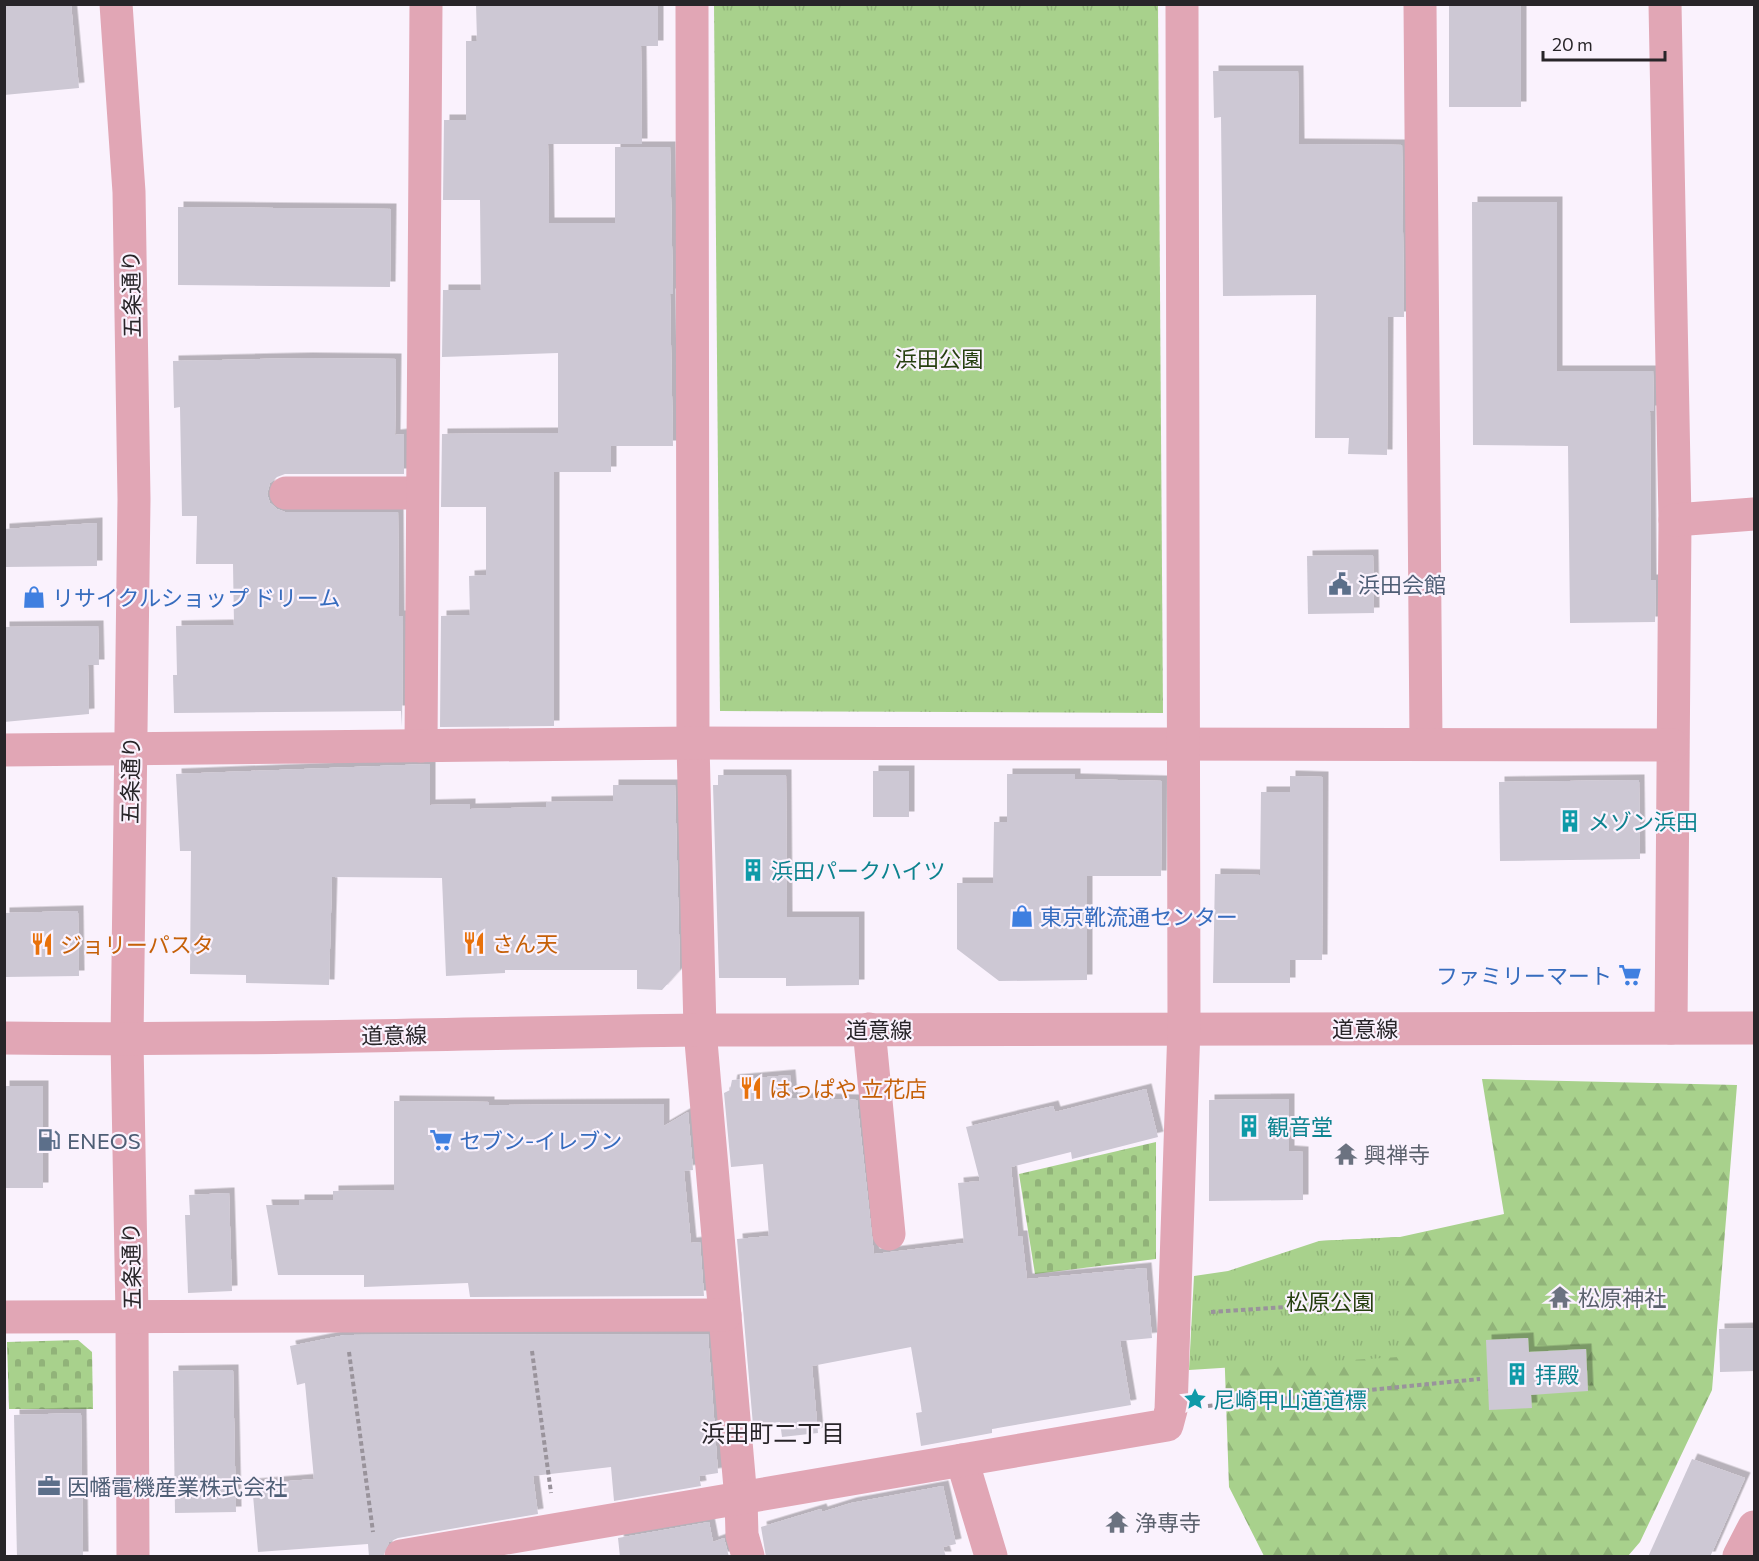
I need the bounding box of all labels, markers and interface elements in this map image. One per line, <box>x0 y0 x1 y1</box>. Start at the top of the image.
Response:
scale bar <box>1543 24 1664 62</box>
text: 20 m <box>1552 33 1593 55</box>
street label: 五条通り <box>117 250 145 338</box>
park label: 浜田公園 <box>895 345 983 372</box>
public building icon: 浜田会館 <box>1327 571 1353 597</box>
place label: 浜田会館 <box>1358 571 1446 598</box>
shop icon: リサイクルショップ ドリーム <box>21 584 47 610</box>
place label: リサイクルショップ ドリーム <box>52 584 340 611</box>
street label: 五条通り <box>116 736 144 824</box>
building icon: メゾン浜田 <box>1557 808 1583 834</box>
place label: メゾン浜田 <box>1588 808 1698 835</box>
building icon: 浜田パークハイツ <box>740 857 766 883</box>
place label: 浜田パークハイツ <box>771 857 945 884</box>
shop icon: 東京靴流通センター <box>1009 903 1035 929</box>
place label: 東京靴流通センター <box>1040 903 1238 930</box>
restaurant icon: さん天 <box>461 930 487 956</box>
place label: さん天 <box>492 930 558 957</box>
restaurant icon: ジョリーパスタ <box>29 931 55 957</box>
place label: ジョリーパスタ <box>60 931 214 958</box>
place label: ファミリーマート <box>1436 962 1612 989</box>
supermarket icon: ファミリーマート <box>1617 962 1643 988</box>
street label: 道意線 <box>1332 1015 1398 1042</box>
street label: 道意線 <box>846 1016 912 1043</box>
street label: 道意線 <box>361 1021 427 1049</box>
restaurant icon: はっぱや 立花店 <box>738 1075 764 1101</box>
place label: はっぱや 立花店 <box>769 1075 927 1102</box>
building icon: 観音堂 <box>1236 1113 1262 1139</box>
place label: 観音堂 <box>1267 1113 1333 1140</box>
fuel station icon: ENEOS <box>36 1127 62 1153</box>
place label: ENEOS <box>67 1127 141 1154</box>
supermarket icon: セブン-イレブン <box>428 1127 454 1153</box>
place label: セブン-イレブン <box>459 1127 622 1154</box>
temple icon: 興禅寺 <box>1333 1141 1359 1167</box>
place label: 興禅寺 <box>1364 1141 1430 1168</box>
street label: 五条通り <box>117 1222 145 1310</box>
temple icon: 松原神社 <box>1547 1284 1573 1310</box>
place label: 松原神社 <box>1578 1284 1666 1311</box>
park label: 松原公園 <box>1286 1288 1374 1315</box>
building icon: 拝殿 <box>1504 1361 1530 1387</box>
place label: 拝殿 <box>1535 1361 1579 1388</box>
place icon: 尼崎甲山道道標 <box>1182 1386 1208 1412</box>
place label: 尼崎甲山道道標 <box>1213 1386 1367 1413</box>
district label: 浜田町二丁目 <box>701 1418 845 1447</box>
office icon: 因幡電機産業株式会社 <box>36 1473 62 1499</box>
place label: 因幡電機産業株式会社 <box>67 1473 287 1500</box>
temple icon: 浄専寺 <box>1104 1509 1130 1535</box>
place label: 浄専寺 <box>1135 1509 1201 1536</box>

